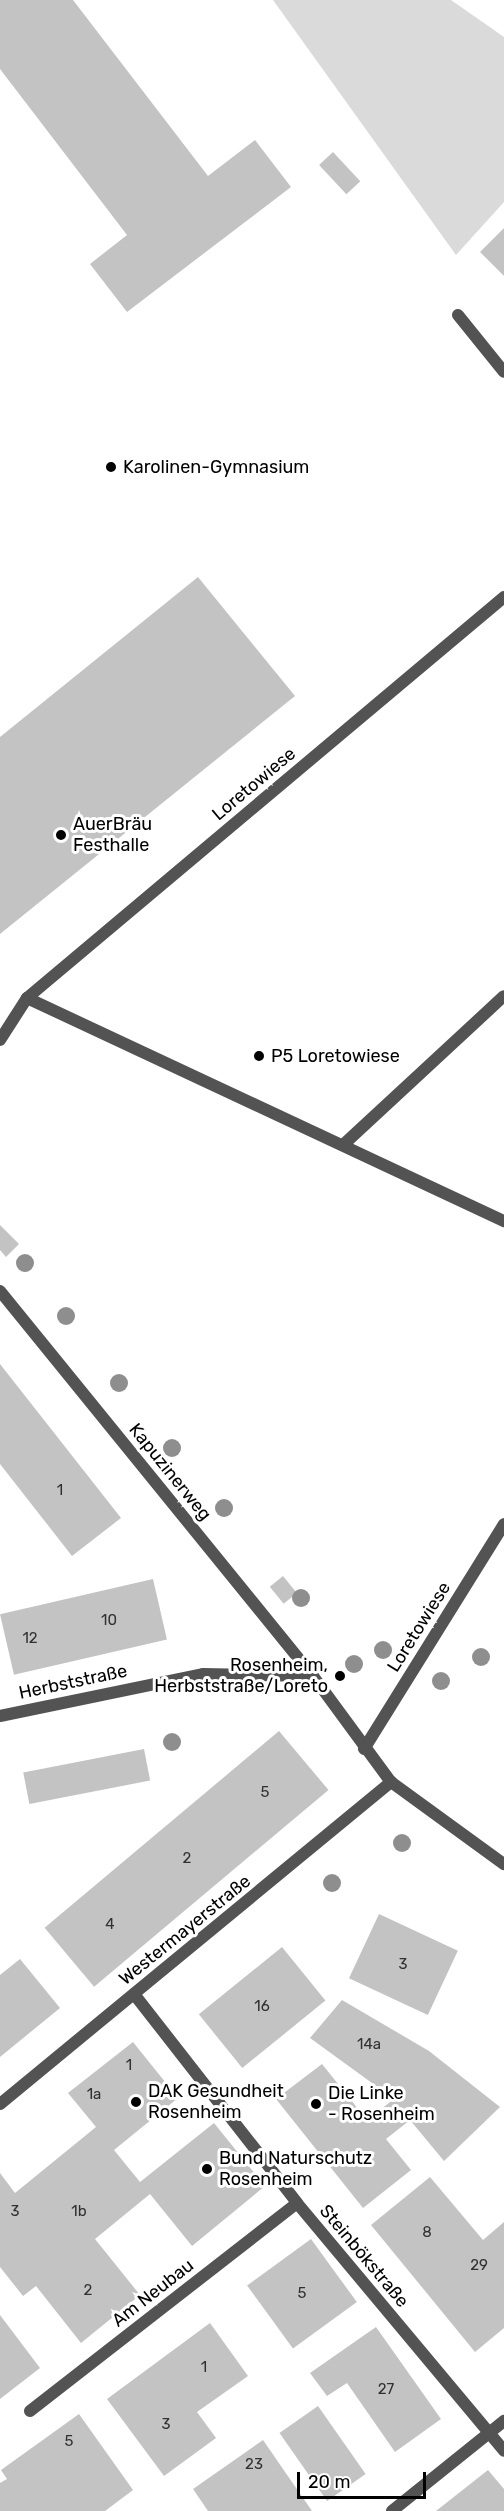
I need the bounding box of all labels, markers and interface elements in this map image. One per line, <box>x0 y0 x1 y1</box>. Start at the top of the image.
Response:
place label: Karolinen-Gymnasium <box>123 456 309 478</box>
marker: Karolinen-Gymnasium <box>104 460 118 474</box>
street label: Loretowiese <box>208 743 300 825</box>
place label: AuerBräu Festhalle <box>73 814 152 856</box>
marker: AuerBräu Festhalle <box>54 828 68 842</box>
place label: P5 Loretowiese <box>271 1045 400 1067</box>
marker: P5 Loretowiese <box>252 1049 266 1063</box>
street label: Kapuzinerweg <box>124 1419 216 1525</box>
house number: 1 <box>57 1482 63 1500</box>
street label: Loretowiese <box>383 1578 455 1676</box>
house number: 10 <box>101 1612 117 1630</box>
house number: 12 <box>22 1630 38 1648</box>
place label: Rosenheim, Herbststraße/Loreto <box>154 1655 328 1698</box>
street label: Herbststraße <box>17 1660 129 1704</box>
marker: Rosenheim, Herbststraße/Loreto <box>333 1669 347 1683</box>
house number: 5 <box>261 1784 269 1802</box>
house number: 2 <box>183 1850 191 1868</box>
street label: Westermayerstraße <box>115 1870 255 1990</box>
house number: 4 <box>105 1916 115 1934</box>
house number: 3 <box>398 1956 408 1974</box>
house number: 16 <box>254 1998 270 2016</box>
house number: 14a <box>357 2036 381 2054</box>
house number: 1 <box>126 2057 132 2075</box>
place label: DAK Gesundheit Rosenheim <box>148 2081 284 2124</box>
place label: Die Linke - Rosenheim <box>328 2083 435 2126</box>
house number: 1a <box>87 2086 101 2104</box>
marker: DAK Gesundheit Rosenheim <box>129 2095 143 2109</box>
marker: Die Linke - Rosenheim <box>309 2097 323 2111</box>
place label: Bund Naturschutz Rosenheim <box>219 2148 372 2190</box>
marker: Bund Naturschutz Rosenheim <box>200 2162 214 2176</box>
street label: Steinbökstraße <box>315 2200 413 2312</box>
house number: 3 <box>10 2203 20 2221</box>
house number: 1b <box>71 2203 87 2221</box>
house number: 8 <box>422 2224 432 2242</box>
street label: Am Neubau <box>108 2255 198 2331</box>
house number: 29 <box>470 2257 488 2275</box>
house number: 2 <box>84 2282 92 2300</box>
house number: 5 <box>298 2285 306 2303</box>
house number: 1 <box>201 2359 207 2377</box>
house number: 27 <box>378 2381 394 2399</box>
house number: 3 <box>161 2416 171 2434</box>
house number: 5 <box>65 2433 73 2451</box>
house number: 23 <box>245 2456 263 2474</box>
scale bar <box>300 2460 429 2498</box>
text: 20 m <box>308 2471 350 2493</box>

